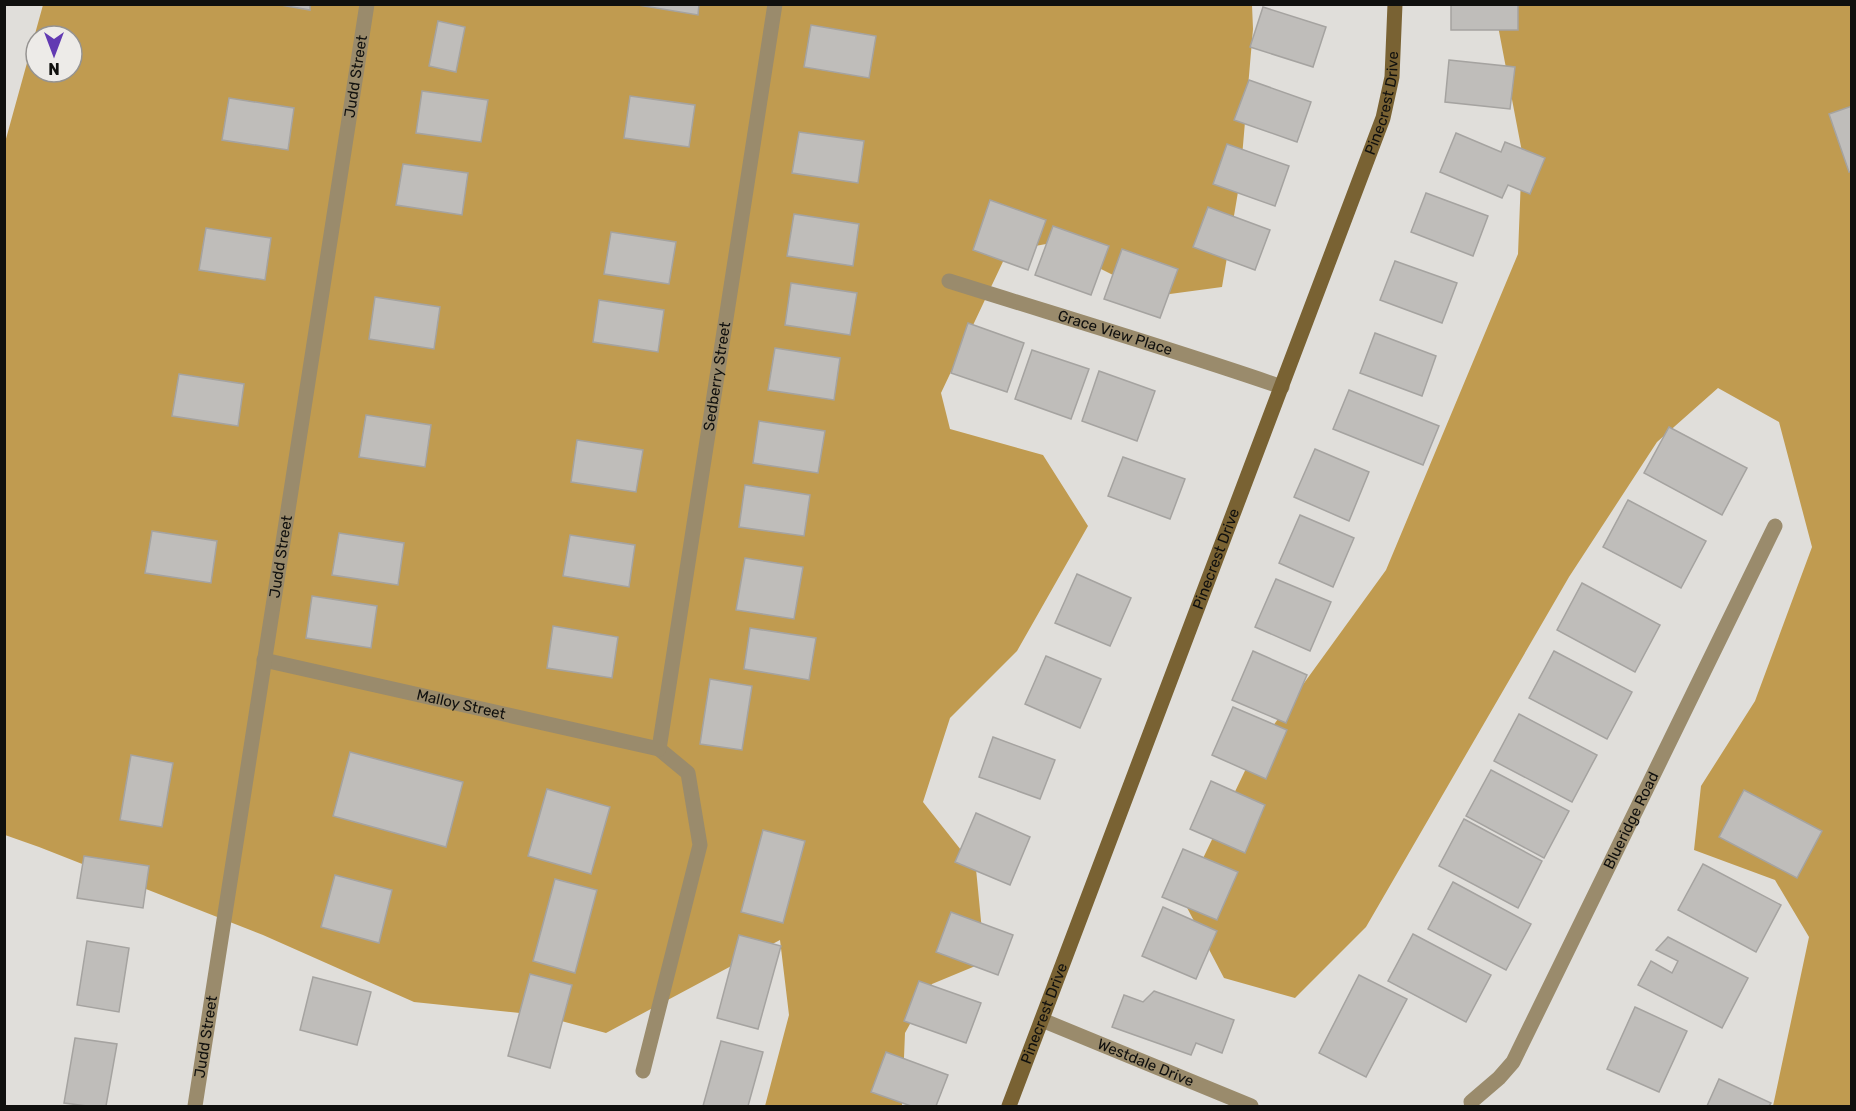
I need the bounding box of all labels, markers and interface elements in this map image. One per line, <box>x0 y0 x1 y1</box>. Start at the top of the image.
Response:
north arrow <box>24 24 84 84</box>
street label: Judd Street <box>340 34 371 119</box>
street label: Pinecrest Drive <box>1361 51 1402 157</box>
text: N <box>48 59 60 78</box>
street label: Grace View Place <box>1055 306 1175 359</box>
street label: Sedberry Street <box>700 320 734 432</box>
street label: Pinecrest Drive <box>1189 506 1243 612</box>
street label: Judd Street <box>265 514 296 599</box>
street label: Malloy Street <box>415 686 507 723</box>
street label: Blueridge Road <box>1600 769 1662 872</box>
street label: Pinecrest Drive <box>1017 960 1071 1066</box>
street label: Judd Street <box>190 994 221 1079</box>
street label: Westdale Drive <box>1095 1035 1197 1090</box>

